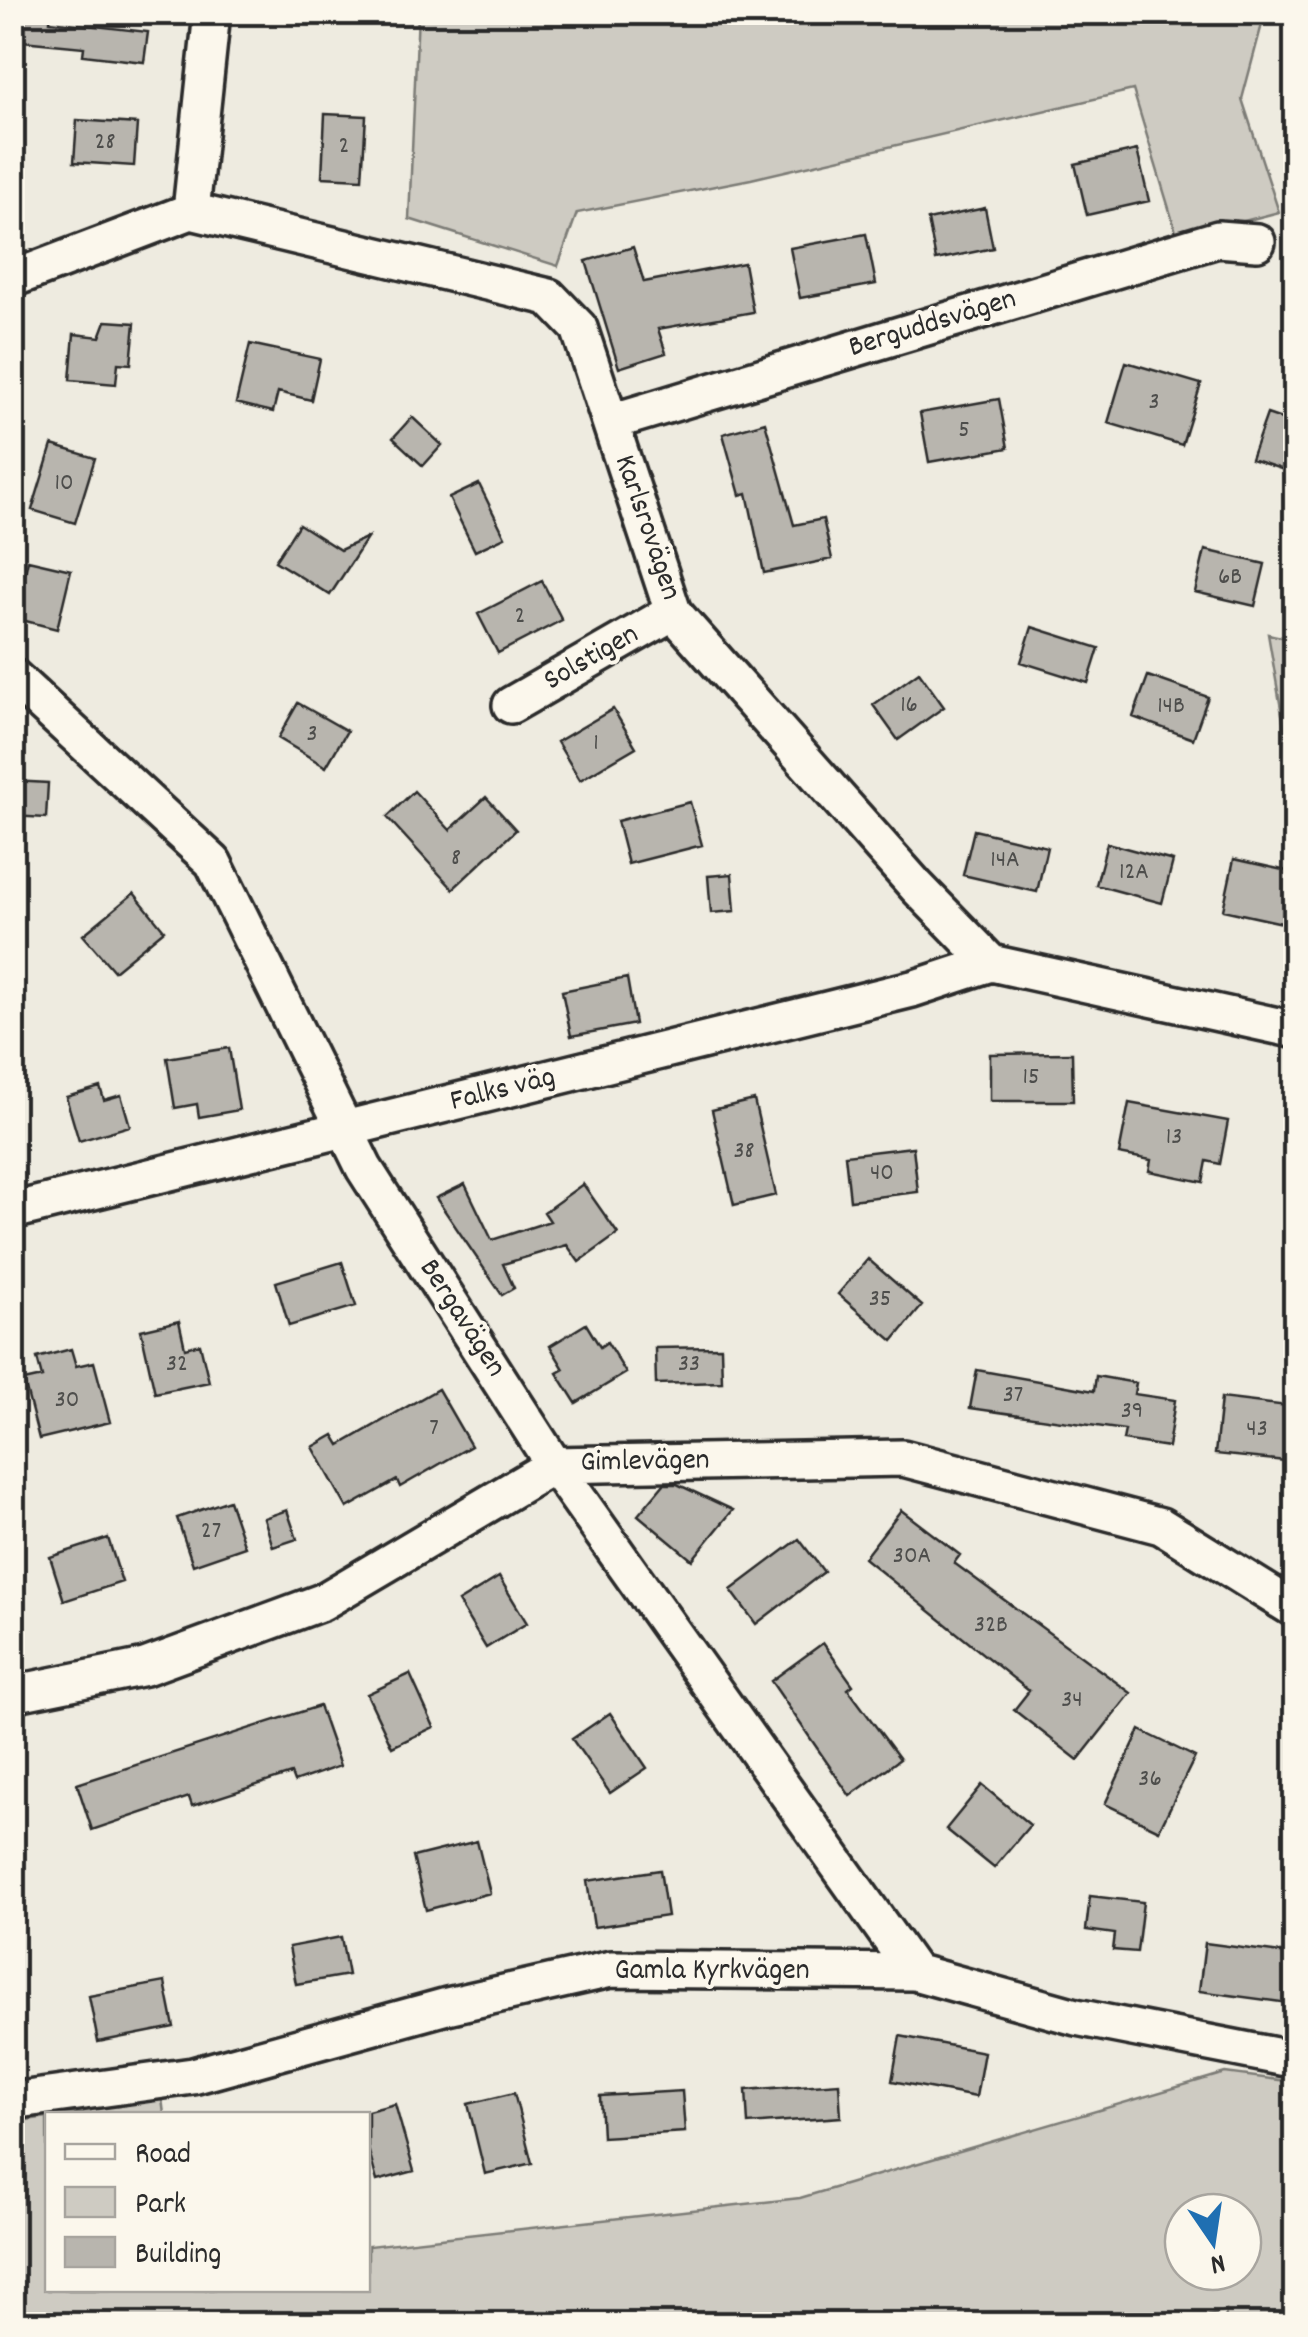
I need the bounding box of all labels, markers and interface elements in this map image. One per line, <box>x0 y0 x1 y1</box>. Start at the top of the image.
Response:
house number: 28 <box>95 125 115 161</box>
house number: 2 <box>339 129 349 165</box>
street label: Berguddsvägen <box>844 279 1022 371</box>
house number: 3 <box>1148 385 1160 421</box>
house number: 5 <box>958 413 970 449</box>
street label: Karlsrovägen <box>601 450 691 606</box>
house number: 10 <box>54 466 74 502</box>
house number: 6B <box>1218 560 1242 596</box>
house number: 2 <box>515 599 525 635</box>
street label: Solstigen <box>537 615 647 703</box>
house number: 16 <box>900 688 918 724</box>
house number: 14B <box>1157 689 1185 725</box>
house number: 3 <box>306 717 318 753</box>
house number: 1 <box>593 726 599 762</box>
house number: 8 <box>451 841 461 877</box>
house number: 14A <box>990 843 1020 879</box>
house number: 12A <box>1119 855 1149 891</box>
street label: Falks väg <box>446 1057 560 1125</box>
house number: 15 <box>1022 1060 1040 1096</box>
house number: 13 <box>1166 1120 1182 1156</box>
house number: 38 <box>733 1134 755 1170</box>
house number: 40 <box>870 1156 894 1192</box>
street label: Bergavägen <box>407 1251 515 1387</box>
house number: 35 <box>869 1282 891 1318</box>
house number: 32 <box>166 1347 188 1383</box>
house number: 33 <box>678 1347 700 1383</box>
house number: 37 <box>1003 1378 1023 1414</box>
house number: 30 <box>55 1383 79 1419</box>
house number: 39 <box>1121 1394 1143 1430</box>
house number: 7 <box>429 1411 439 1447</box>
house number: 43 <box>1246 1412 1268 1448</box>
street label: Gimlevägen <box>580 1440 710 1486</box>
house number: 27 <box>201 1514 221 1550</box>
house number: 30A <box>893 1539 931 1575</box>
house number: 32B <box>974 1608 1008 1644</box>
house number: 34 <box>1061 1683 1083 1719</box>
house number: 36 <box>1138 1762 1162 1798</box>
street label: Gamla Kyrkvägen <box>614 1951 810 1994</box>
legend <box>45 2112 370 2292</box>
text: Road <box>135 2135 191 2178</box>
text: Park <box>135 2185 186 2228</box>
north arrow <box>1163 2192 1263 2292</box>
text: Building <box>135 2235 221 2278</box>
text: N <box>1206 2240 1229 2283</box>

